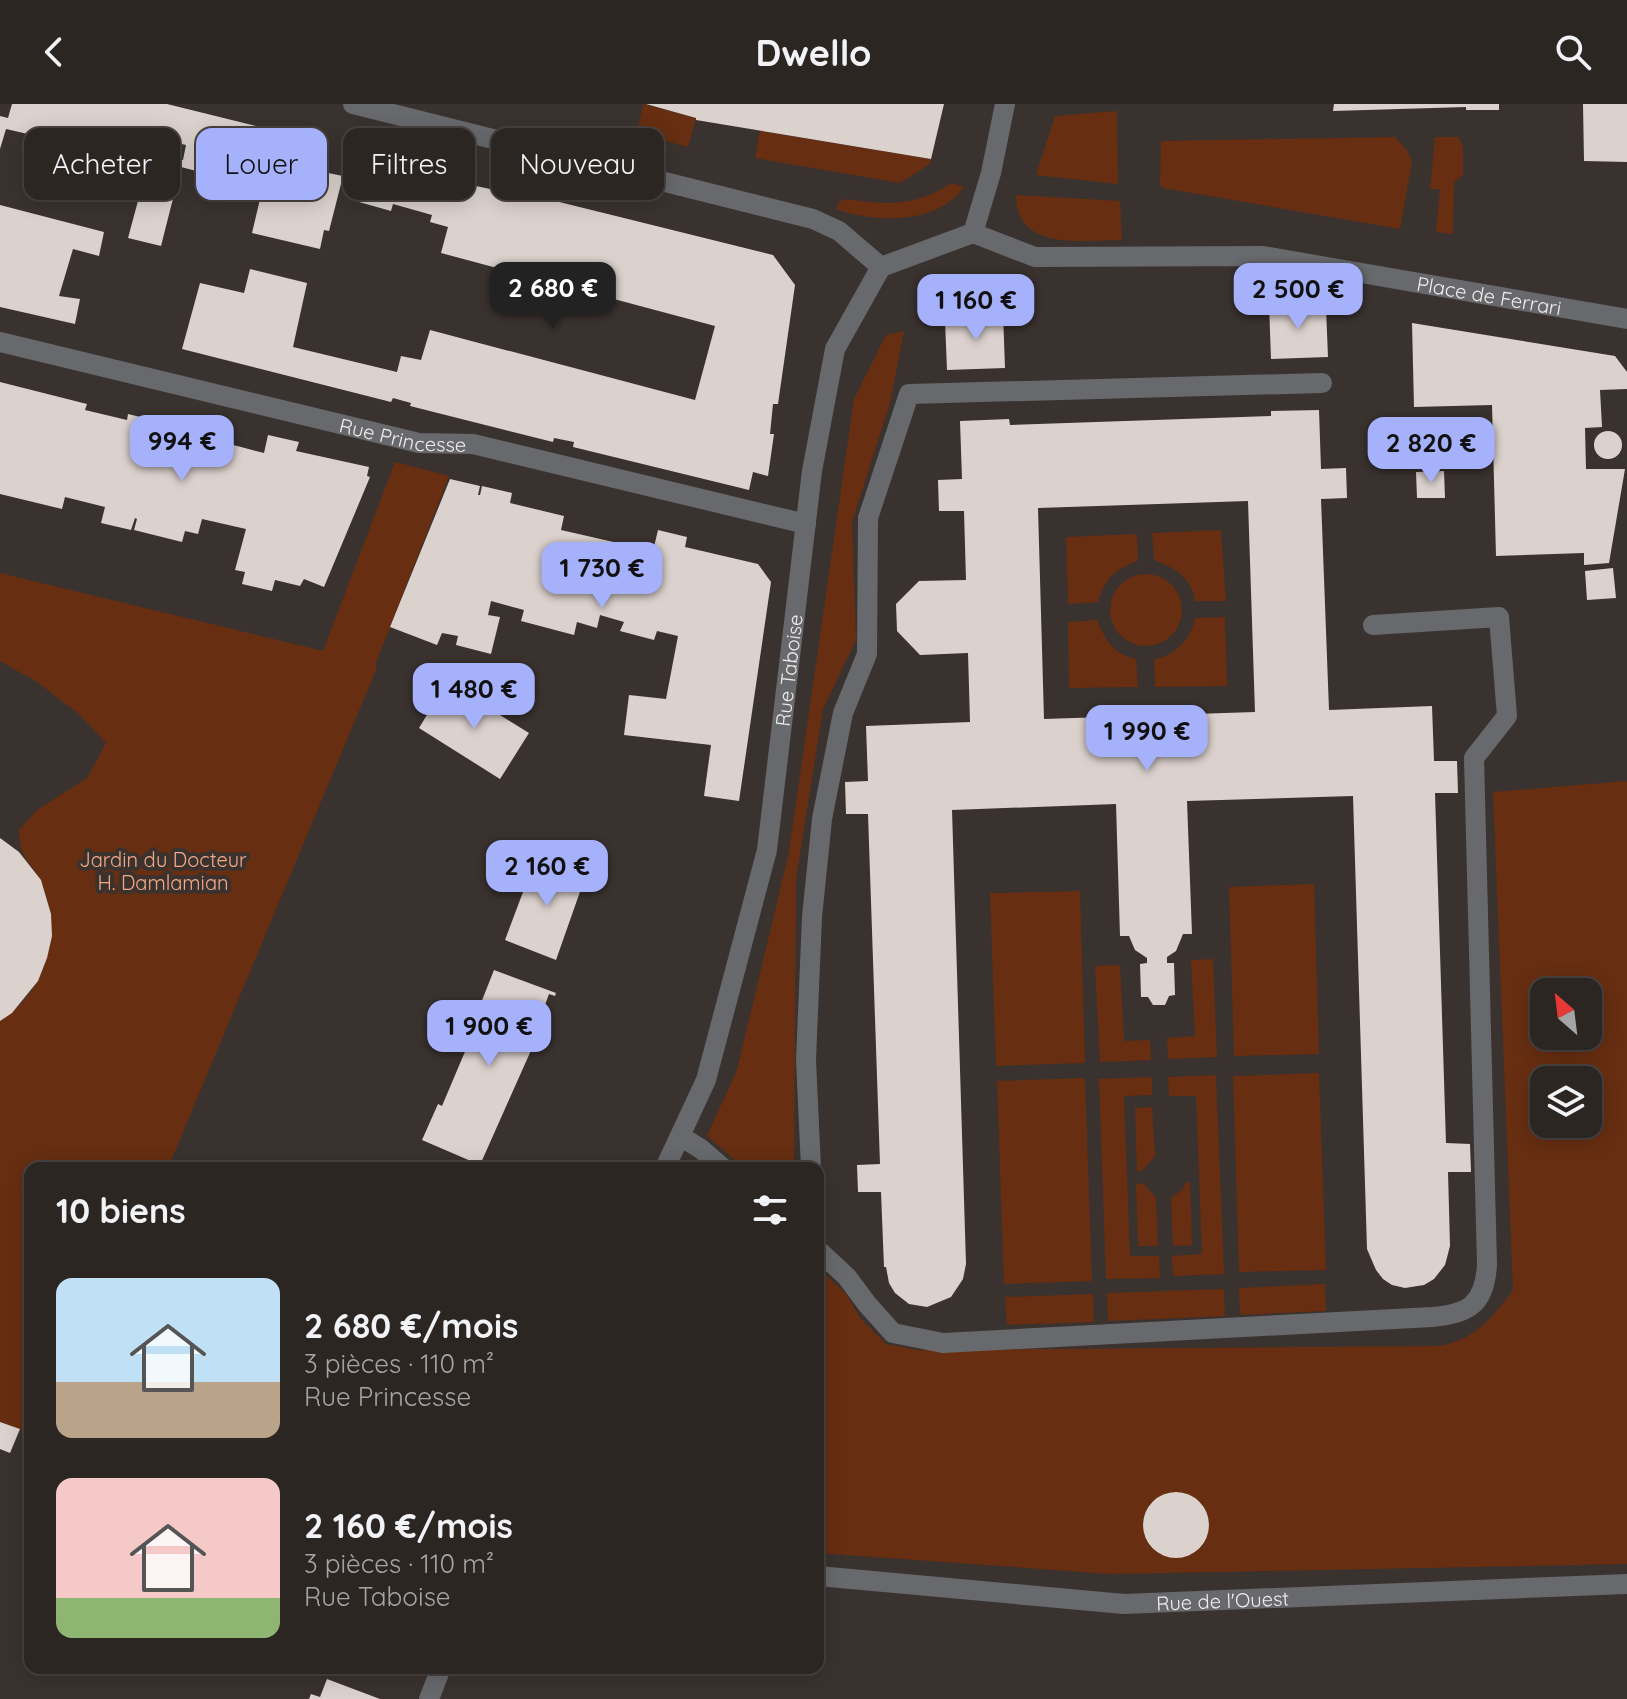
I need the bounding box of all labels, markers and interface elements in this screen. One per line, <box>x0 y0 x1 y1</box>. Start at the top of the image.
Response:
icon: back <box>32 30 76 74</box>
text: Dwello <box>755 30 872 75</box>
icon: search <box>1551 30 1595 74</box>
chip: Acheter <box>24 128 180 200</box>
chip: Louer <box>196 128 327 200</box>
chip: Filtres <box>343 128 475 200</box>
chip: Nouveau <box>491 128 664 200</box>
pin: 2 680 € <box>479 262 627 330</box>
pin: 2 500 € <box>1224 263 1372 331</box>
street label: Place de Ferrari <box>1415 270 1563 320</box>
text: 2 680 € <box>508 271 598 304</box>
text: 2 500 € <box>1252 272 1344 305</box>
pin: 1 160 € <box>902 274 1050 342</box>
text: 1 160 € <box>935 283 1017 316</box>
street label: Rue Princesse <box>337 412 467 456</box>
pin: 994 € <box>126 415 238 483</box>
pin: 2 820 € <box>1357 417 1505 485</box>
text: 994 € <box>148 424 216 457</box>
text: 2 820 € <box>1386 426 1476 459</box>
pin: 1 730 € <box>528 542 676 610</box>
text: 1 730 € <box>559 551 645 584</box>
street label: Rue Taboise <box>769 613 807 728</box>
pin: 1 480 € <box>400 663 548 731</box>
text: 1 480 € <box>431 672 517 705</box>
pin: 1 990 € <box>1073 705 1221 773</box>
text: 1 990 € <box>1104 714 1190 747</box>
pin: 2 160 € <box>473 840 621 908</box>
park label: Jardin du Docteur H. Damlamian <box>79 847 247 895</box>
text: 2 160 € <box>504 849 590 882</box>
north arrow <box>1530 978 1602 1050</box>
map controls <box>1530 978 1602 1138</box>
pin: 1 900 € <box>415 1000 563 1068</box>
text: 1 900 € <box>445 1009 533 1042</box>
button: layers <box>1530 1066 1602 1138</box>
icon: filters <box>748 1188 792 1232</box>
text: 10 biens <box>56 1189 186 1232</box>
text: 2 680 €/mois <box>304 1304 518 1347</box>
icon: home <box>120 1310 216 1406</box>
text: 3 pièces · 110 m² <box>304 1347 494 1380</box>
text: Rue Princesse <box>304 1380 471 1413</box>
text: 2 160 €/mois <box>304 1504 513 1547</box>
icon: home <box>120 1510 216 1606</box>
text: 3 pièces · 110 m² <box>304 1547 494 1580</box>
text: Rue Taboise <box>304 1580 451 1613</box>
street label: Rue de l'Ouest <box>1156 1585 1290 1615</box>

